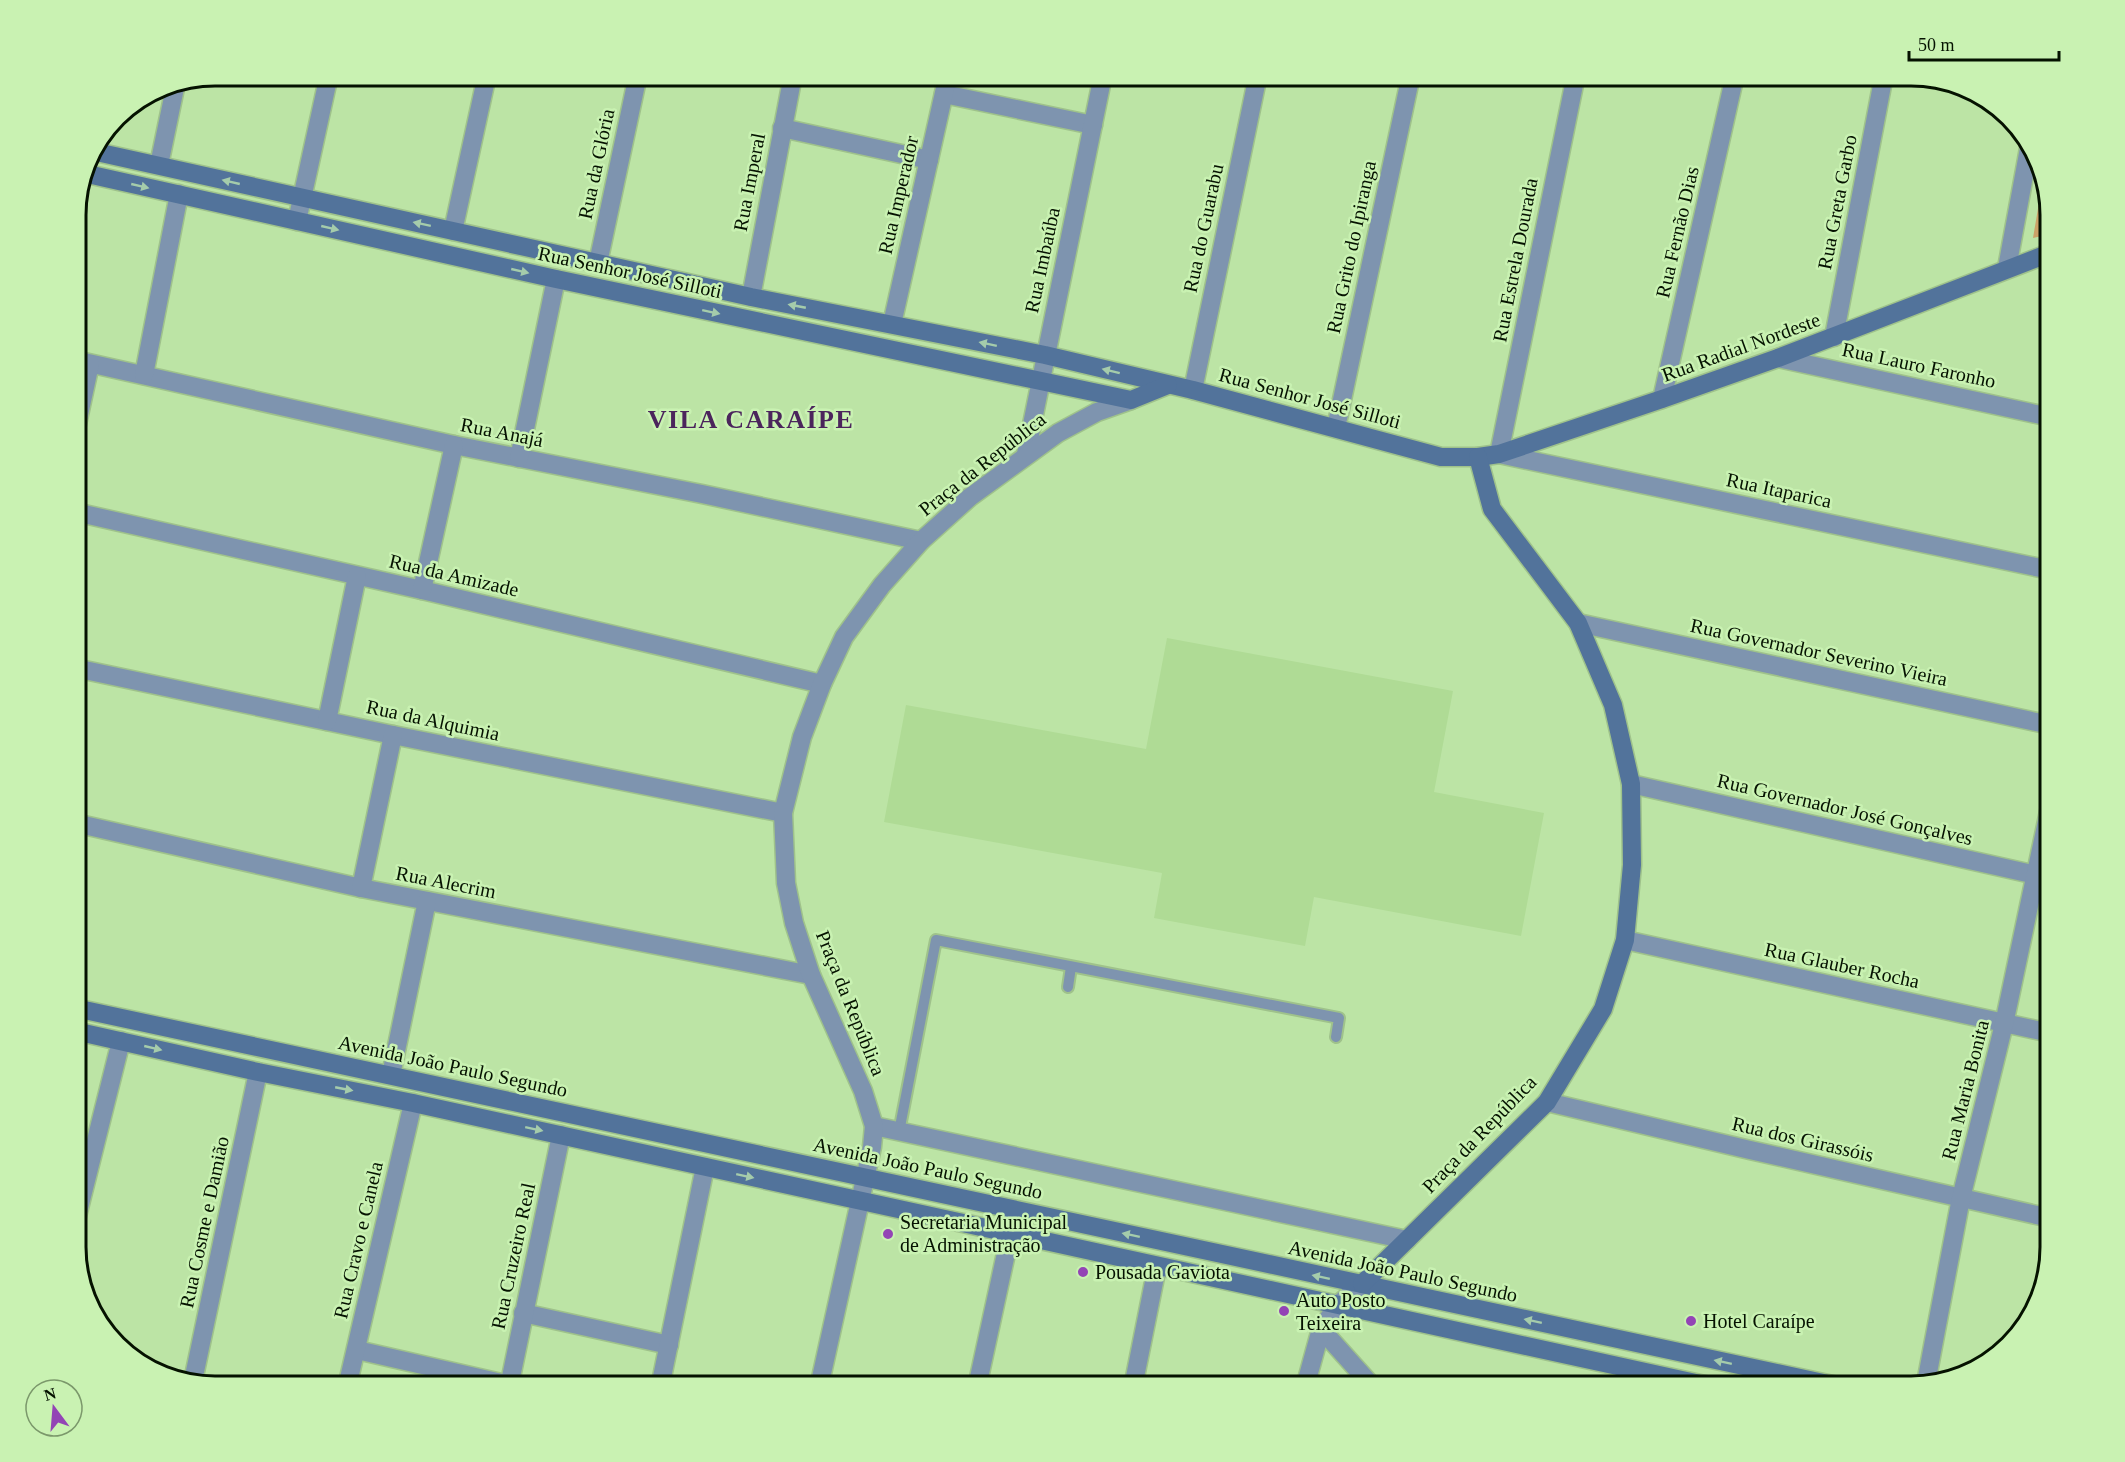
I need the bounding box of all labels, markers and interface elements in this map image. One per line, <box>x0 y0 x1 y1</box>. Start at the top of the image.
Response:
scale bar <box>1909 24 2059 62</box>
text: 50 m <box>1918 35 1955 55</box>
street label: Rua da Glória <box>574 107 618 221</box>
street label: Rua Imperal <box>729 131 770 233</box>
street label: Rua Imperador <box>874 133 923 256</box>
street label: Rua Greta Garbo <box>1813 133 1861 271</box>
street label: Rua Grito do Ipiranga <box>1322 158 1381 336</box>
street label: Rua do Guarabu <box>1179 162 1227 294</box>
street label: Rua Fernão Dias <box>1651 164 1703 300</box>
one-way arrow <box>222 176 241 186</box>
street label: Rua Estrela Dourada <box>1488 176 1542 344</box>
one-way arrow <box>131 181 149 191</box>
street label: Rua Imbaúba <box>1020 205 1064 315</box>
one-way arrow <box>412 219 431 229</box>
one-way arrow <box>321 224 340 234</box>
street label: Rua Senhor José Silloti <box>536 242 724 302</box>
one-way arrow <box>511 267 530 277</box>
one-way arrow <box>787 301 806 310</box>
one-way arrow <box>702 308 721 317</box>
street label: Rua Radial Nordeste <box>1659 308 1823 386</box>
street label: Rua Lauro Faronho <box>1840 338 1998 392</box>
one-way arrow <box>978 339 997 348</box>
street label: Rua Senhor José Silloti <box>1217 363 1404 433</box>
one-way arrow <box>1101 366 1120 376</box>
district label: VILA CARAÍPE <box>648 405 854 434</box>
street label: Praça da República <box>914 408 1050 521</box>
street label: Rua Anajá <box>459 413 545 452</box>
street label: Rua Itaparica <box>1724 468 1834 513</box>
street label: Rua da Amizade <box>387 549 521 601</box>
street label: Rua Governador Severino Vieira <box>1688 614 1950 690</box>
street label: Rua da Alquimia <box>364 695 502 746</box>
street label: Rua Governador José Gonçalves <box>1715 769 1975 850</box>
street label: Rua Alecrim <box>394 862 498 903</box>
street label: Praça da República <box>811 927 890 1079</box>
street label: Rua Glauber Rocha <box>1763 938 1922 992</box>
street label: Rua Maria Bonita <box>1937 1018 1993 1162</box>
street label: Avenida João Paulo Segundo <box>336 1031 569 1102</box>
one-way arrow <box>144 1044 163 1053</box>
street label: Praça da República <box>1417 1071 1541 1198</box>
one-way arrow <box>334 1085 353 1094</box>
street label: Rua dos Girassóis <box>1730 1112 1876 1166</box>
one-way arrow <box>525 1125 544 1135</box>
street label: Avenida João Paulo Segundo <box>811 1133 1044 1204</box>
street label: Rua Cosme e Damião <box>175 1134 233 1310</box>
street label: Rua Cravo e Canela <box>329 1159 387 1321</box>
one-way arrow <box>736 1171 755 1181</box>
street label: Rua Cruzeiro Real <box>487 1180 539 1331</box>
place label: Secretaria Municipal de Administração <box>900 1211 1068 1257</box>
marker: Secretaria Municipal de Administração <box>881 1227 895 1241</box>
one-way arrow <box>1121 1230 1140 1239</box>
street label: Avenida João Paulo Segundo <box>1286 1236 1519 1307</box>
place label: Pousada Gaviota <box>1095 1261 1230 1283</box>
marker: Pousada Gaviota <box>1076 1265 1090 1279</box>
one-way arrow <box>1312 1271 1331 1281</box>
place label: Auto Posto Teixeira <box>1296 1289 1385 1334</box>
marker: Auto Posto Teixeira <box>1277 1304 1291 1318</box>
place label: Hotel Caraípe <box>1703 1310 1815 1333</box>
marker: Hotel Caraípe <box>1684 1314 1698 1328</box>
one-way arrow <box>1523 1316 1542 1326</box>
one-way arrow <box>1714 1357 1733 1366</box>
north arrow <box>24 1378 84 1438</box>
text: N <box>42 1384 58 1404</box>

